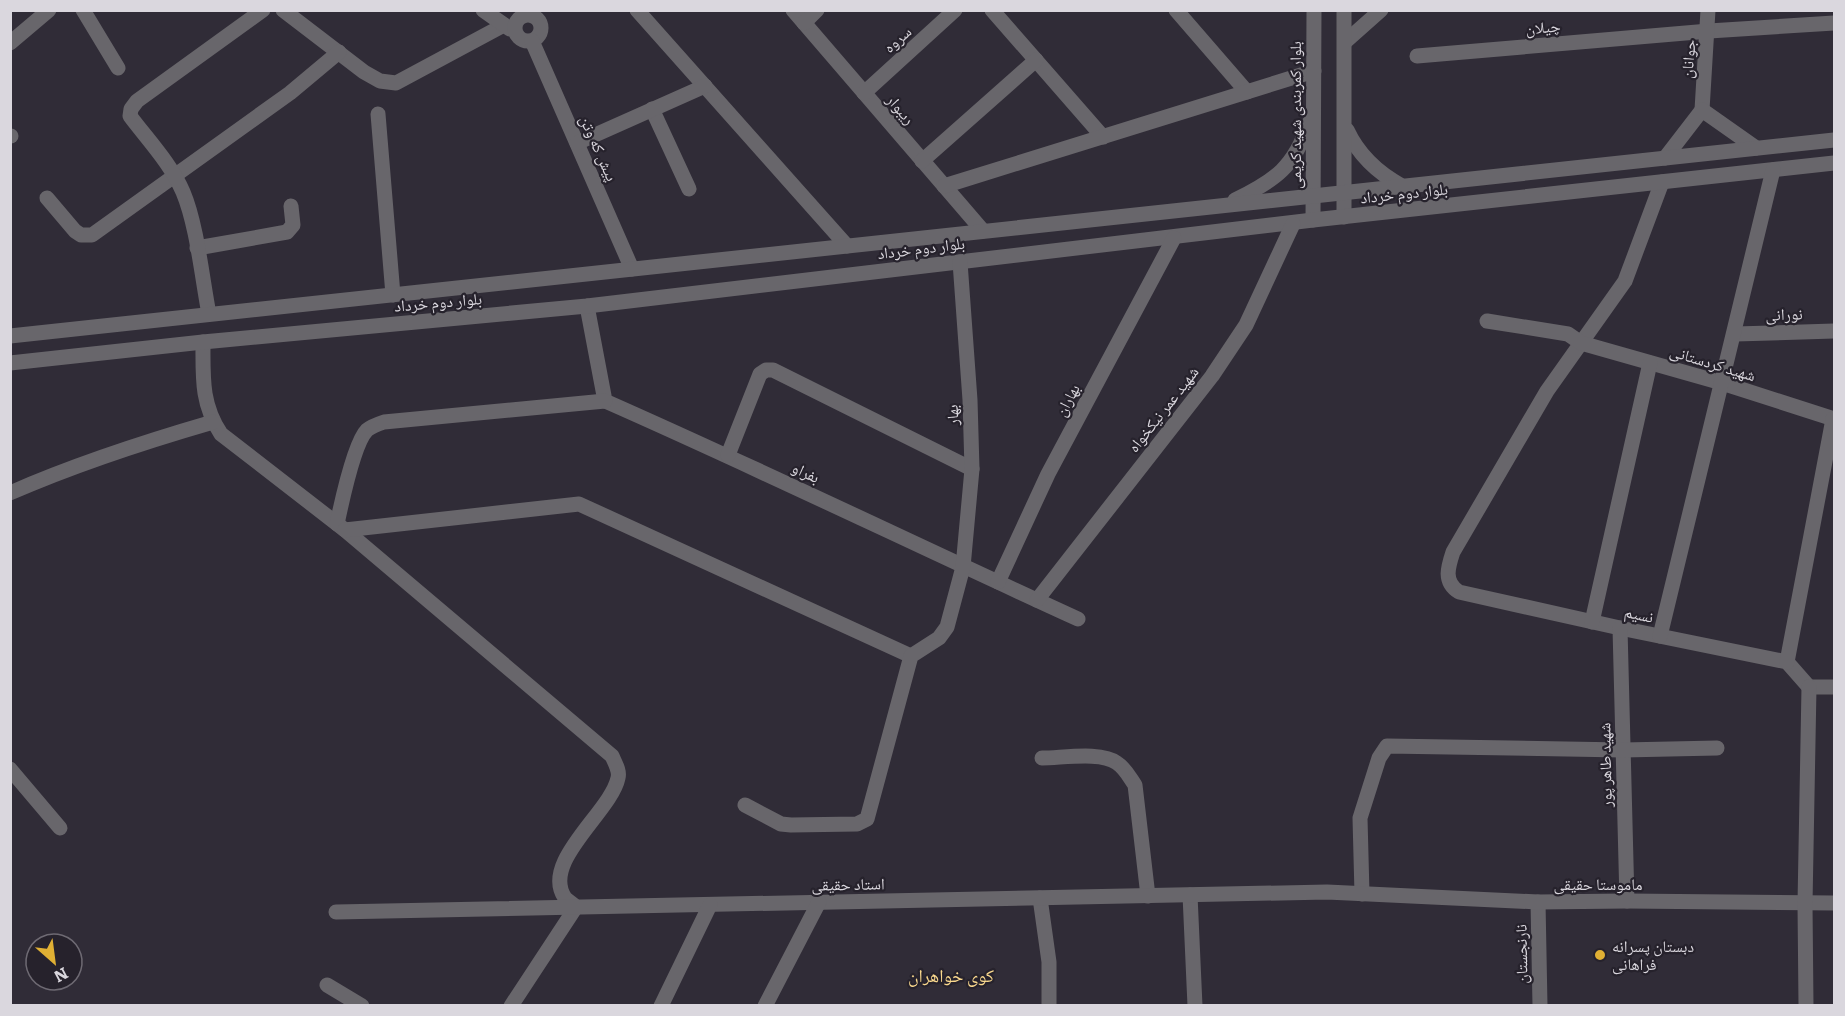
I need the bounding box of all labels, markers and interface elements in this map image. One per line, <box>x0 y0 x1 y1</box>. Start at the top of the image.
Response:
street label: چیلان <box>1524 13 1561 39</box>
street label: سروه <box>877 19 916 58</box>
street label: جوانان <box>1673 38 1701 80</box>
street label: بلوار کمربندی شهید کریمی <box>1282 41 1306 189</box>
street label: ریبوار <box>881 87 922 129</box>
street label: پیش که وتن <box>575 111 625 185</box>
street label: بلوار دوم خرداد <box>1359 175 1449 209</box>
street label: بلوار دوم خرداد <box>876 230 966 264</box>
street label: بلوار دوم خرداد <box>393 285 483 317</box>
street label: نورانی <box>1765 300 1803 326</box>
street label: شهید کردستانی <box>1667 338 1759 386</box>
street label: شهید عمر نیکخواه <box>1121 360 1204 457</box>
street label: بهاران <box>1048 379 1085 420</box>
street label: بهار <box>939 404 963 427</box>
street label: بفراو <box>789 454 824 488</box>
street label: نسیم <box>1622 598 1656 628</box>
street label: شهید طاهر پور <box>1591 722 1617 809</box>
street label: استاد حقیقی <box>811 870 885 896</box>
street label: ماموستا حقیقی <box>1554 871 1642 895</box>
street label: نارنجستان <box>1507 924 1533 984</box>
north arrow <box>24 932 84 992</box>
place label: دبستان پسرانه فراهانی <box>1612 933 1694 975</box>
marker: دبستان پسرانه فراهانی <box>1593 948 1607 962</box>
district label: کوی خواهران <box>908 961 995 988</box>
text: N <box>50 962 73 990</box>

